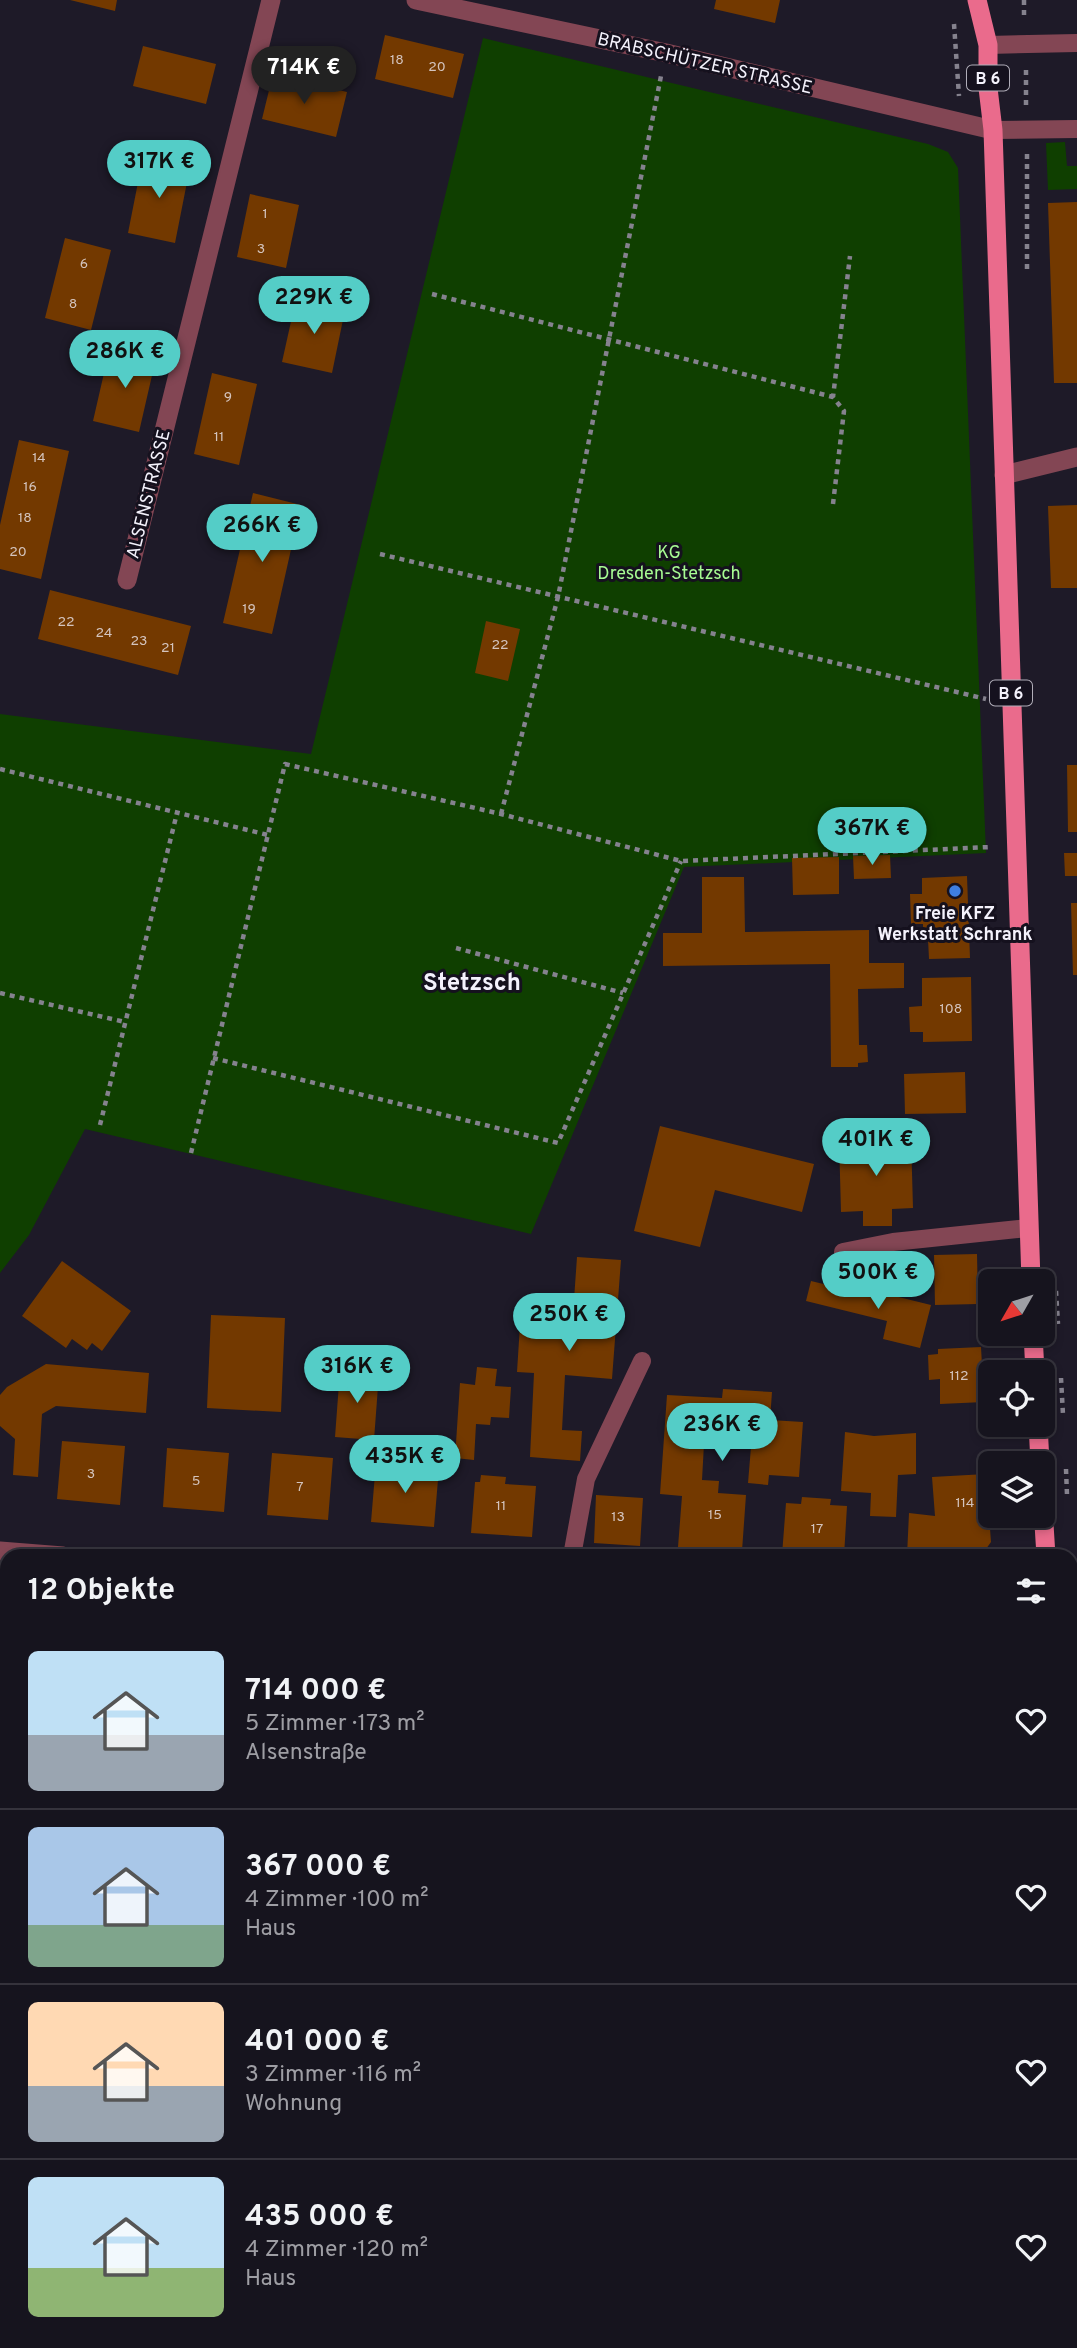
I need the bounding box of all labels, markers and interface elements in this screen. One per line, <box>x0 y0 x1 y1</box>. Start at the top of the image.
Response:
street label: BRABSCHÜTZER STRASSE <box>595 27 815 100</box>
pin: 714K € <box>247 46 361 106</box>
house number: 18 <box>390 52 404 69</box>
text: 714K € <box>267 54 341 83</box>
house number: 20 <box>428 59 446 76</box>
road number: B 6 <box>967 66 1009 90</box>
pin: 317K € <box>102 140 216 200</box>
text: 317K € <box>123 148 195 177</box>
house number: 1 <box>262 206 268 223</box>
house number: 3 <box>257 241 265 258</box>
house number: 6 <box>80 256 88 273</box>
pin: 229K € <box>257 276 371 336</box>
text: 229K € <box>275 284 353 313</box>
house number: 8 <box>69 296 77 313</box>
pin: 286K € <box>68 330 182 390</box>
text: 286K € <box>85 338 165 367</box>
house number: 9 <box>224 389 232 406</box>
street label: ALSENSTRASSE <box>122 427 177 561</box>
house number: 11 <box>214 429 224 446</box>
house number: 14 <box>32 450 46 467</box>
house number: 16 <box>23 479 37 496</box>
pin: 266K € <box>205 504 319 564</box>
house number: 18 <box>18 510 32 527</box>
text: 266K € <box>223 512 301 541</box>
park label: KG Dresden-Stetzsch <box>597 542 741 586</box>
house number: 20 <box>9 544 27 561</box>
house number: 19 <box>242 601 256 618</box>
house number: 22 <box>57 614 75 631</box>
house number: 24 <box>95 625 113 642</box>
house number: 23 <box>131 633 148 650</box>
house number: 22 <box>491 637 509 654</box>
house number: 21 <box>161 640 175 657</box>
road number: B 6 <box>990 680 1032 706</box>
pin: 367K € <box>815 808 929 867</box>
text: 367K € <box>834 815 910 844</box>
marker: Freie KFZ Werkstatt Schrank <box>947 883 963 899</box>
place label: Freie KFZ Werkstatt Schrank <box>877 903 1033 947</box>
district label: Stetzsch <box>423 969 521 999</box>
house number: 108 <box>940 1001 962 1018</box>
pin: 401K € <box>819 1118 933 1178</box>
text: 401K € <box>838 1126 914 1155</box>
pin: 500K € <box>821 1252 935 1311</box>
text: 500K € <box>838 1259 918 1288</box>
north arrow <box>978 1269 1055 1346</box>
map controls <box>978 1269 1055 1528</box>
pin: 250K € <box>512 1294 626 1353</box>
text: 250K € <box>529 1301 609 1330</box>
pin: 316K € <box>300 1346 414 1405</box>
text: 316K € <box>320 1353 394 1382</box>
button: locate <box>978 1360 1055 1437</box>
house number: 112 <box>949 1368 969 1385</box>
pin: 236K € <box>665 1404 779 1463</box>
text: 236K € <box>683 1411 761 1440</box>
pin: 435K € <box>348 1436 462 1495</box>
text: 435K € <box>365 1443 445 1472</box>
button: layers <box>978 1451 1055 1528</box>
house number: 3 <box>87 1466 95 1483</box>
house number: 5 <box>192 1473 200 1490</box>
house number: 7 <box>296 1479 304 1496</box>
house number: 114 <box>956 1495 974 1512</box>
house number: 11 <box>496 1498 506 1515</box>
house number: 15 <box>708 1507 722 1524</box>
house number: 13 <box>611 1509 625 1526</box>
house number: 17 <box>811 1521 823 1538</box>
icon: filters <box>1012 1572 1050 1610</box>
text: 12 Objekte <box>28 1573 175 1610</box>
text: 714 000 € <box>245 1673 386 1710</box>
icon: home <box>84 1679 168 1763</box>
icon: heart <box>1012 1702 1050 1740</box>
text: 5 Zimmer · 173 m² <box>245 1710 425 1739</box>
text: Alsenstraße <box>245 1739 367 1768</box>
text: 367 000 € <box>245 1849 391 1886</box>
icon: home <box>84 1855 168 1939</box>
icon: heart <box>1012 1878 1050 1916</box>
text: 4 Zimmer · 100 m² <box>245 1886 429 1915</box>
text: Haus <box>245 1915 296 1944</box>
text: 401 000 € <box>245 2024 389 2061</box>
icon: home <box>84 2030 168 2114</box>
icon: heart <box>1012 2053 1050 2091</box>
text: 3 Zimmer · 116 m² <box>245 2061 421 2090</box>
text: Wohnung <box>245 2090 342 2119</box>
text: 435 000 € <box>245 2199 394 2236</box>
icon: home <box>84 2205 168 2289</box>
icon: heart <box>1012 2228 1050 2266</box>
text: 4 Zimmer · 120 m² <box>245 2236 428 2265</box>
text: Haus <box>245 2265 296 2294</box>

